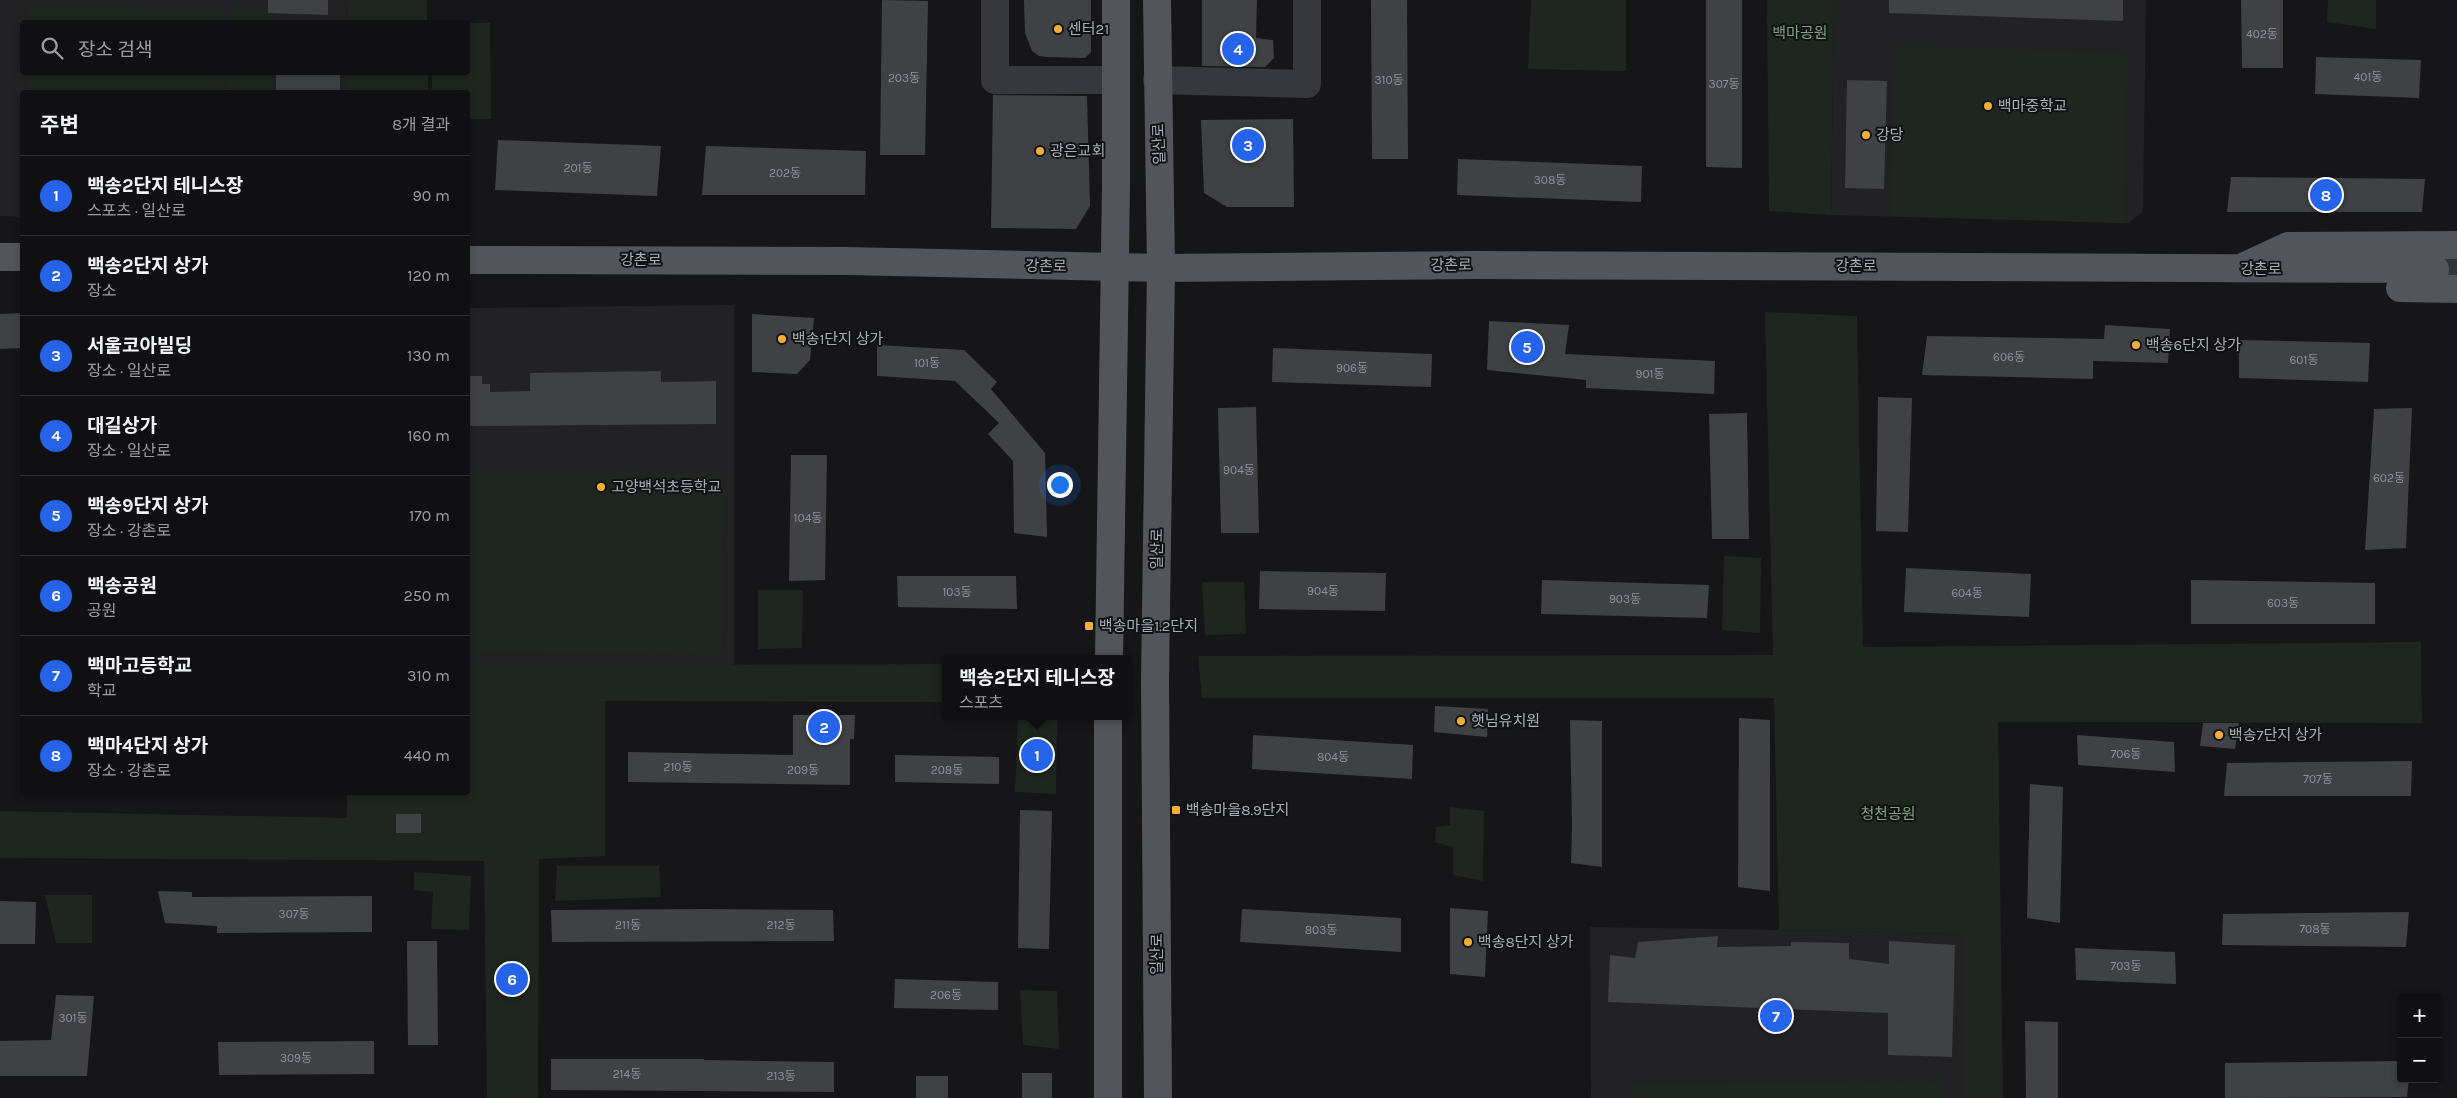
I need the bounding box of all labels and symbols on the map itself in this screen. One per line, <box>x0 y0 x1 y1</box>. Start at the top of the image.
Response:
place label: 센터21 <box>1068 20 1109 38</box>
marker: 센터21 <box>1052 23 1064 35</box>
park label: 백마공원 <box>1772 24 1828 42</box>
house number: 402동 <box>2246 27 2278 41</box>
pin: 4 <box>1222 30 1254 68</box>
house number: 401동 <box>2354 70 2382 84</box>
house number: 203동 <box>888 71 920 85</box>
house number: 310동 <box>1374 73 1404 87</box>
house number: 307동 <box>1709 77 1739 91</box>
place label: 백마중학교 <box>1998 97 2067 115</box>
marker: 백마중학교 <box>1982 100 1994 112</box>
street label: 일산로 <box>1149 123 1169 165</box>
pin: 3 <box>1232 126 1264 164</box>
place label: 강당 <box>1876 126 1904 144</box>
marker: 강당 <box>1860 129 1872 141</box>
place label: 광은교회 <box>1050 142 1105 160</box>
marker: 광은교회 <box>1034 145 1046 157</box>
house number: 201동 <box>563 161 593 175</box>
house number: 202동 <box>769 166 801 180</box>
house number: 308동 <box>1534 173 1566 187</box>
pin: 8 <box>2310 176 2342 214</box>
street label: 강촌로 <box>620 251 662 269</box>
street label: 강촌로 <box>1430 256 1472 274</box>
street label: 강촌로 <box>1025 257 1067 275</box>
street label: 강촌로 <box>1835 257 1877 275</box>
street label: 강촌로 <box>2240 260 2282 278</box>
pin: 5 <box>1511 328 1543 366</box>
place label: 백송1단지 상가 <box>792 330 884 348</box>
marker: 백송1단지 상가 <box>776 333 788 345</box>
place label: 백송6단지 상가 <box>2146 336 2241 354</box>
marker: 백송6단지 상가 <box>2130 339 2142 351</box>
house number: 606동 <box>1993 350 2025 364</box>
house number: 601동 <box>2290 353 2319 367</box>
house number: 101동 <box>914 356 940 370</box>
house number: 906동 <box>1336 361 1368 375</box>
house number: 901동 <box>1635 367 1665 381</box>
house number: 904동 <box>1223 463 1255 477</box>
house number: 602동 <box>2373 471 2405 485</box>
your location <box>1047 472 1073 498</box>
place label: 고양백석초등학교 <box>611 478 721 496</box>
marker: 고양백석초등학교 <box>595 481 607 493</box>
house number: 104동 <box>794 511 822 525</box>
street label: 일산로 <box>1148 528 1166 570</box>
house number: 904동 <box>1307 584 1339 598</box>
house number: 103동 <box>942 585 972 599</box>
house number: 604동 <box>1951 586 1983 600</box>
house number: 903동 <box>1609 592 1641 606</box>
house number: 603동 <box>2267 596 2299 610</box>
place label: 백송마을1.2단지 <box>1099 617 1198 635</box>
marker: 백송마을1.2단지 <box>1083 620 1095 632</box>
pin: 2 <box>808 708 840 746</box>
place label: 햇님유치원 <box>1471 712 1540 730</box>
marker: 햇님유치원 <box>1455 715 1467 727</box>
place label: 백송7단지 상가 <box>2229 726 2323 744</box>
marker: 백송7단지 상가 <box>2213 729 2225 741</box>
pin: 1 <box>1021 736 1053 774</box>
house number: 706동 <box>2111 747 2141 761</box>
house number: 804동 <box>1317 750 1349 764</box>
house number: 210동 <box>663 760 693 774</box>
house number: 209동 <box>787 763 819 777</box>
house number: 208동 <box>931 763 963 777</box>
house number: 707동 <box>2303 772 2333 786</box>
place label: 백송마을8.9단지 <box>1186 801 1289 819</box>
marker: 백송마을8.9단지 <box>1170 804 1182 816</box>
park label: 청천공원 <box>1860 805 1916 823</box>
house number: 307동 <box>279 907 309 921</box>
house number: 211동 <box>615 918 641 932</box>
house number: 212동 <box>767 918 795 932</box>
house number: 708동 <box>2299 922 2331 936</box>
house number: 803동 <box>1305 923 1337 937</box>
street label: 일산로 <box>1148 933 1166 975</box>
place label: 백송8단지 상가 <box>1478 933 1574 951</box>
marker: 백송8단지 상가 <box>1462 936 1474 948</box>
house number: 703동 <box>2111 959 2141 973</box>
pin: 6 <box>496 960 528 998</box>
house number: 206동 <box>930 988 962 1002</box>
pin: 7 <box>1760 997 1792 1035</box>
house number: 301동 <box>58 1011 88 1025</box>
house number: 309동 <box>280 1051 312 1065</box>
house number: 214동 <box>613 1067 641 1081</box>
house number: 213동 <box>766 1069 796 1083</box>

